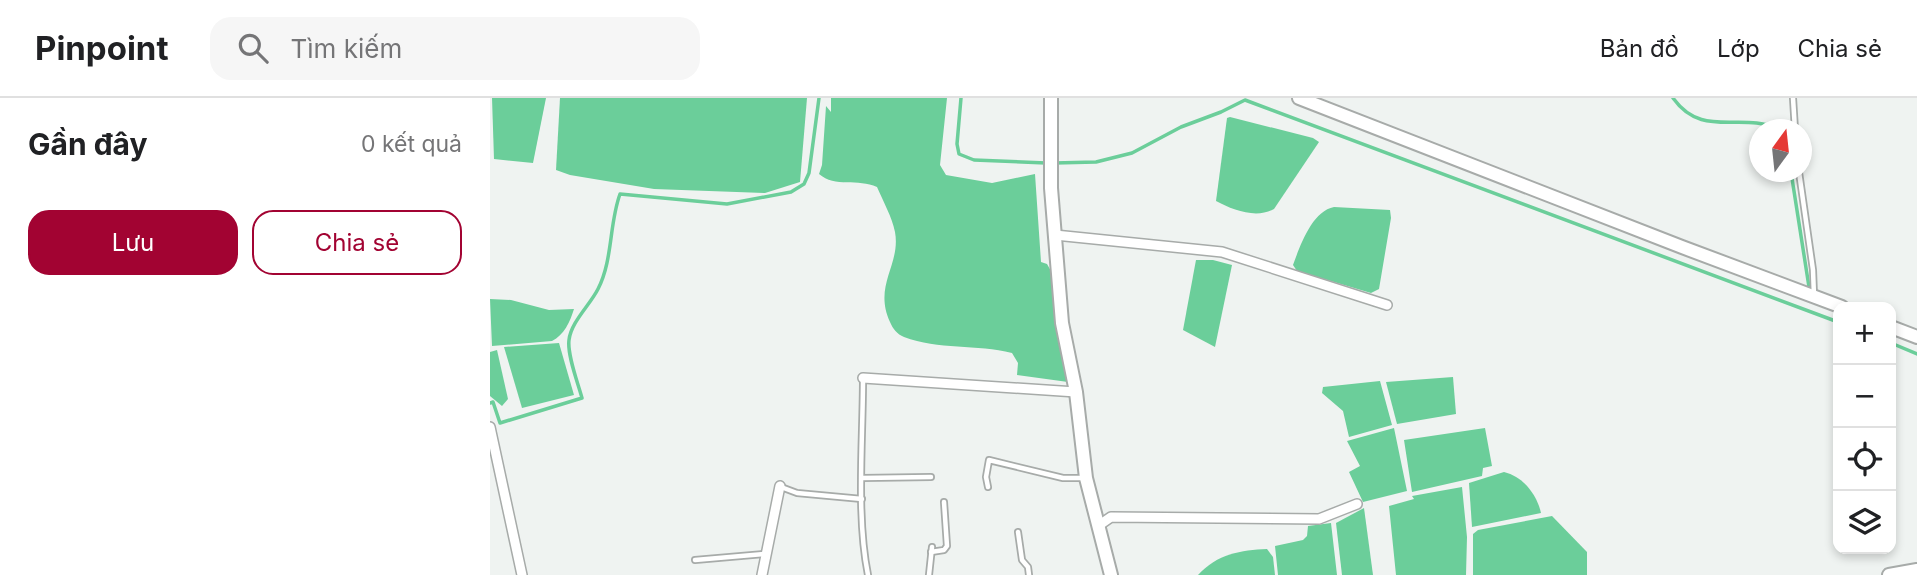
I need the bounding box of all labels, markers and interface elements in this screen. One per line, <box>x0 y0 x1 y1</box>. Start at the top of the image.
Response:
search box <box>210 17 700 80</box>
text: Pinpoint <box>35 28 168 68</box>
icon: search <box>234 29 272 67</box>
text: Tìm kiếm <box>290 33 402 64</box>
text: Bản đồ <box>1600 34 1679 63</box>
text: Lớp <box>1717 34 1760 63</box>
text: Chia sẻ <box>1798 34 1882 63</box>
north arrow <box>1749 119 1812 182</box>
text: Gần đây <box>28 126 148 162</box>
text: 0 kết quả <box>361 130 462 158</box>
button: Lưu <box>28 210 238 275</box>
button: Chia sẻ <box>252 210 462 275</box>
map controls <box>1833 302 1896 554</box>
button: + <box>1833 302 1896 365</box>
button: − <box>1833 365 1896 428</box>
button: locate <box>1833 428 1896 491</box>
button: layers <box>1833 491 1896 554</box>

